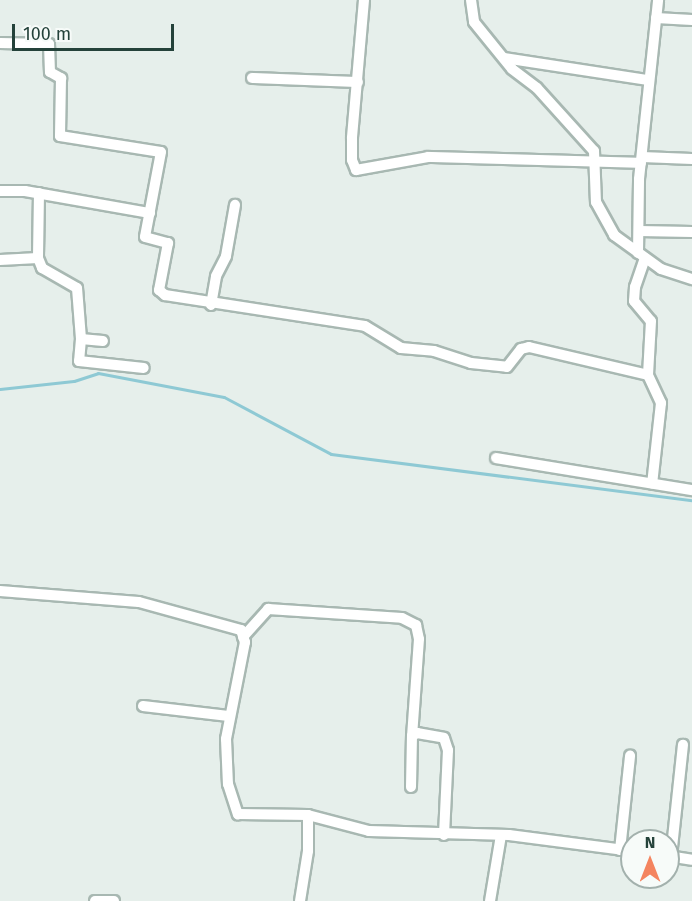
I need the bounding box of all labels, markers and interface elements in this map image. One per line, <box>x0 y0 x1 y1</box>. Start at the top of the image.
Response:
scale bar <box>15 12 177 50</box>
text: 100 m <box>23 23 71 45</box>
north arrow <box>620 829 680 889</box>
text: N <box>645 833 655 852</box>

